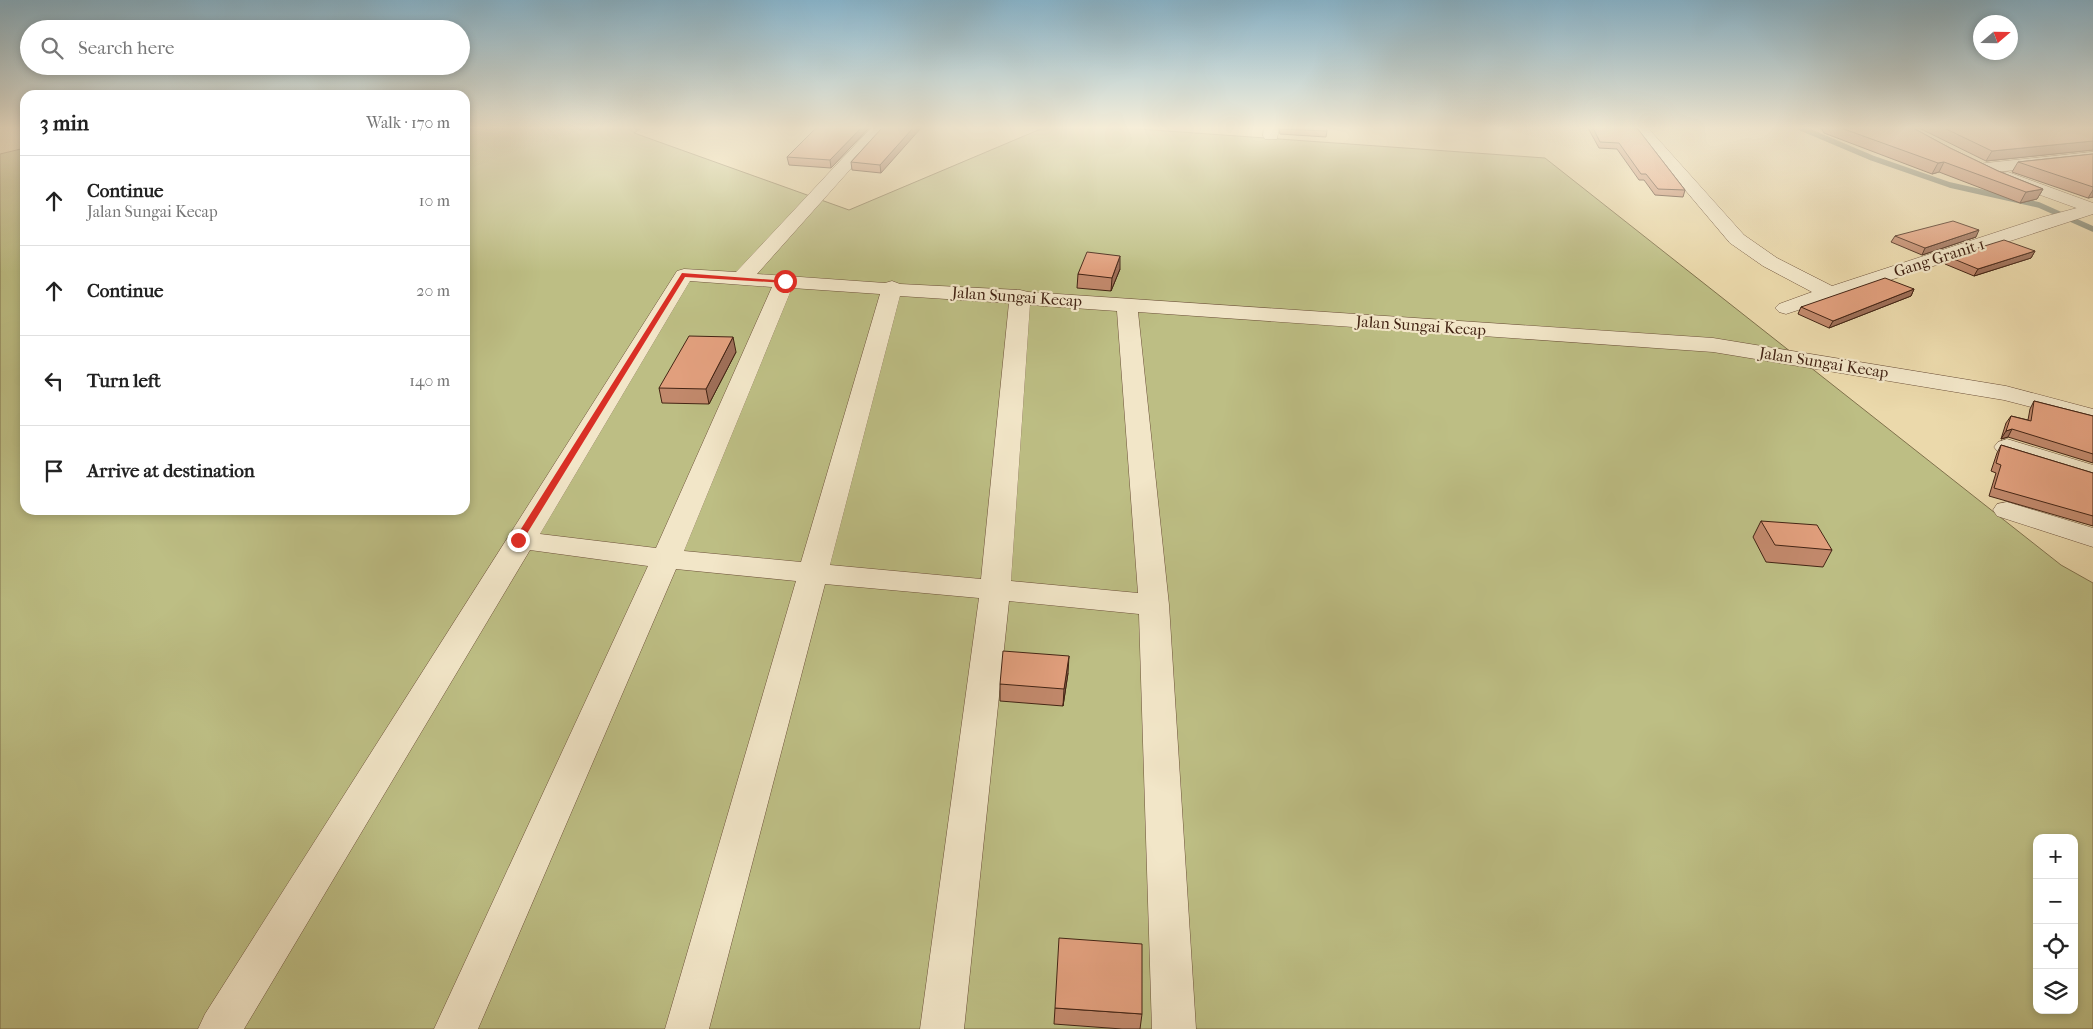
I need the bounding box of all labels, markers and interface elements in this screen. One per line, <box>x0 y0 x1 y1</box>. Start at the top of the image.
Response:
north arrow <box>1973 15 2018 60</box>
search box <box>20 20 470 75</box>
icon: search <box>38 34 66 62</box>
text: Search here <box>78 37 174 59</box>
text: 3 min <box>40 111 89 135</box>
text: Walk · 170 m <box>366 113 450 132</box>
text: Continue <box>87 180 163 202</box>
icon: ahead <box>40 187 68 215</box>
text: 10 m <box>419 191 450 210</box>
text: Jalan Sungai Kecap <box>87 202 218 221</box>
street label: Gang Granit 1 <box>1891 234 1987 281</box>
route start <box>774 270 797 293</box>
icon: ahead <box>40 277 68 305</box>
text: Continue <box>87 280 163 302</box>
text: 20 m <box>416 281 450 300</box>
street label: Jalan Sungai Kecap <box>949 282 1083 311</box>
street label: Jalan Sungai Kecap <box>1353 311 1487 340</box>
street label: Jalan Sungai Kecap <box>1756 343 1890 382</box>
icon: left <box>40 367 68 395</box>
text: Turn left <box>87 370 161 392</box>
text: 140 m <box>409 371 450 390</box>
icon: arrive <box>40 457 68 485</box>
text: Arrive at destination <box>87 460 255 482</box>
route end <box>507 529 530 552</box>
map controls <box>2033 834 2078 1014</box>
button: + <box>2033 834 2078 879</box>
button: − <box>2033 879 2078 924</box>
button: locate <box>2033 924 2078 969</box>
button: layers <box>2033 969 2078 1014</box>

